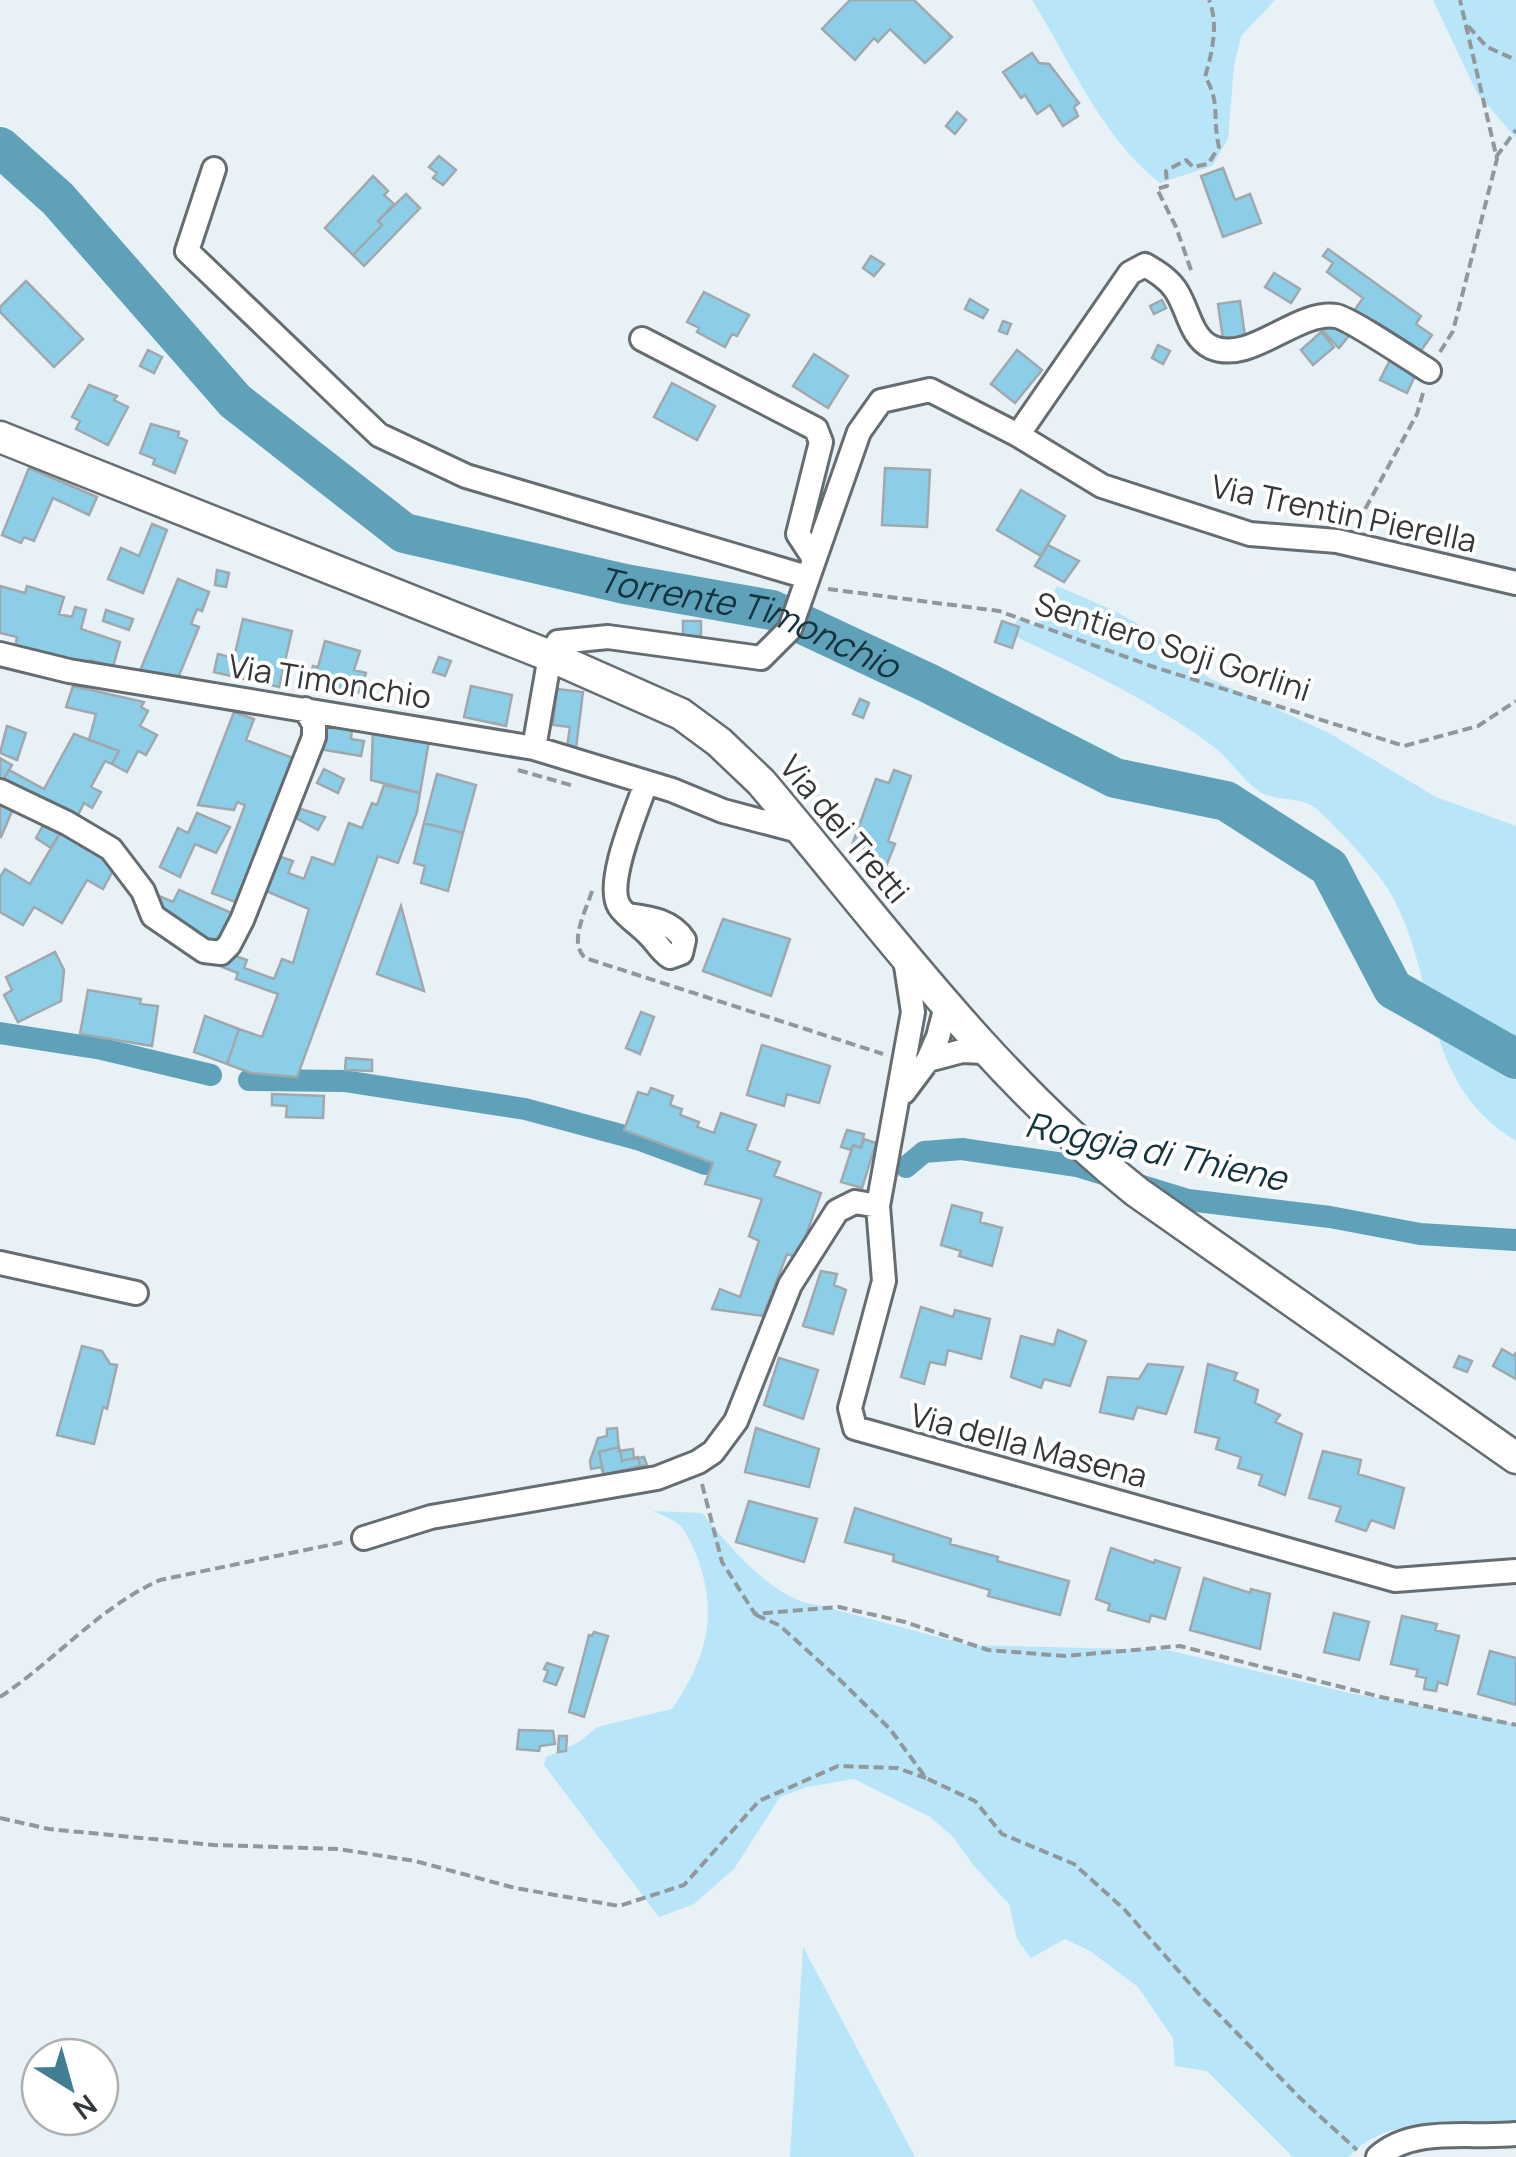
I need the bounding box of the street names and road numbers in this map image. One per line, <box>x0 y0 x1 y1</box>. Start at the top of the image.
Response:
street label: Via Trentin Pierella <box>1207 463 1481 563</box>
street label: Sentiero Soji Gorlini <box>1029 581 1317 711</box>
street label: Via Timonchio <box>225 643 435 719</box>
street label: Via dei Tretti <box>770 746 920 912</box>
street label: Via della Masena <box>906 1392 1152 1498</box>

